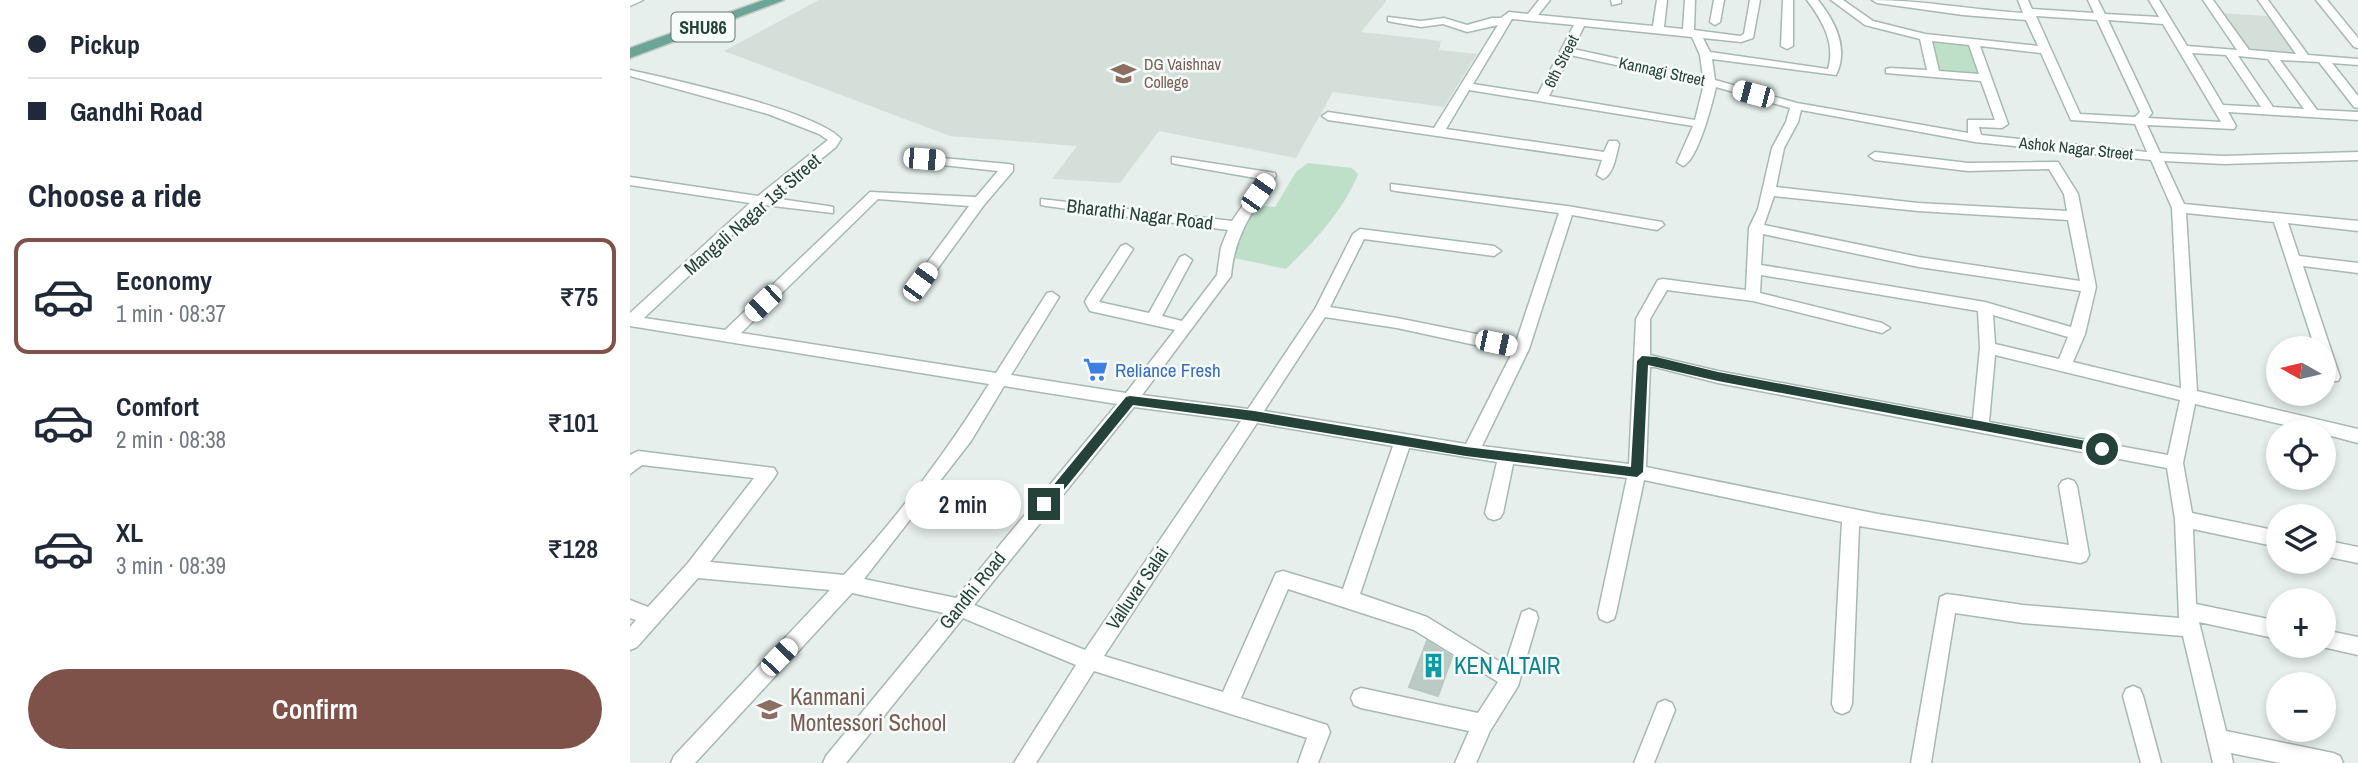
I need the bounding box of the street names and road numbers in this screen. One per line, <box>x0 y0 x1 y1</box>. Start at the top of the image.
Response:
road number: SHU86 <box>672 12 734 42</box>
street label: 6th Street <box>1538 30 1584 91</box>
street label: Kannagi Street <box>1617 51 1707 91</box>
street label: Ashok Nagar Street <box>2017 131 2134 165</box>
street label: Mangali Nagar 1st Street <box>678 147 826 281</box>
street label: Bharathi Nagar Road <box>1065 192 1215 236</box>
street label: Valluvar Salai <box>1100 541 1174 635</box>
street label: Gandhi Road <box>933 546 1011 634</box>

